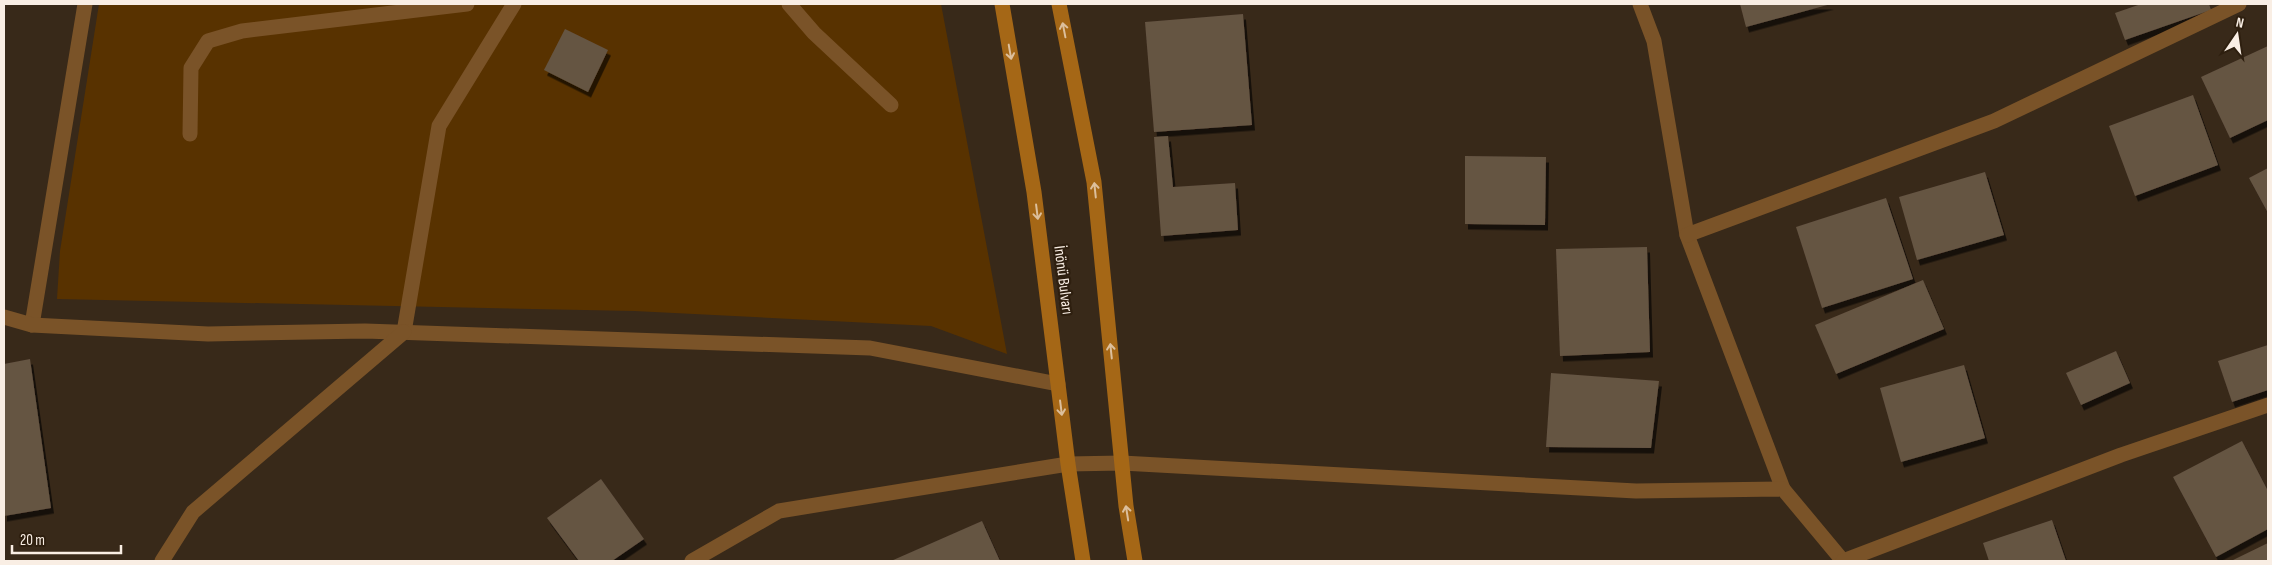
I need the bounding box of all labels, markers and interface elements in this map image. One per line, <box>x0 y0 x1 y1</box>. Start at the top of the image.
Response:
north arrow <box>2212 10 2262 60</box>
text: N <box>2234 14 2245 32</box>
one-way arrow <box>1059 23 1069 39</box>
one-way arrow <box>1006 43 1016 59</box>
one-way arrow <box>1090 182 1100 198</box>
one-way arrow <box>1032 204 1042 220</box>
street label: İnönü Bulvarı <box>1049 244 1077 316</box>
one-way arrow <box>1106 344 1116 360</box>
one-way arrow <box>1056 400 1066 416</box>
one-way arrow <box>1122 505 1132 521</box>
scale bar <box>12 522 121 554</box>
text: 20 m <box>20 531 45 550</box>

